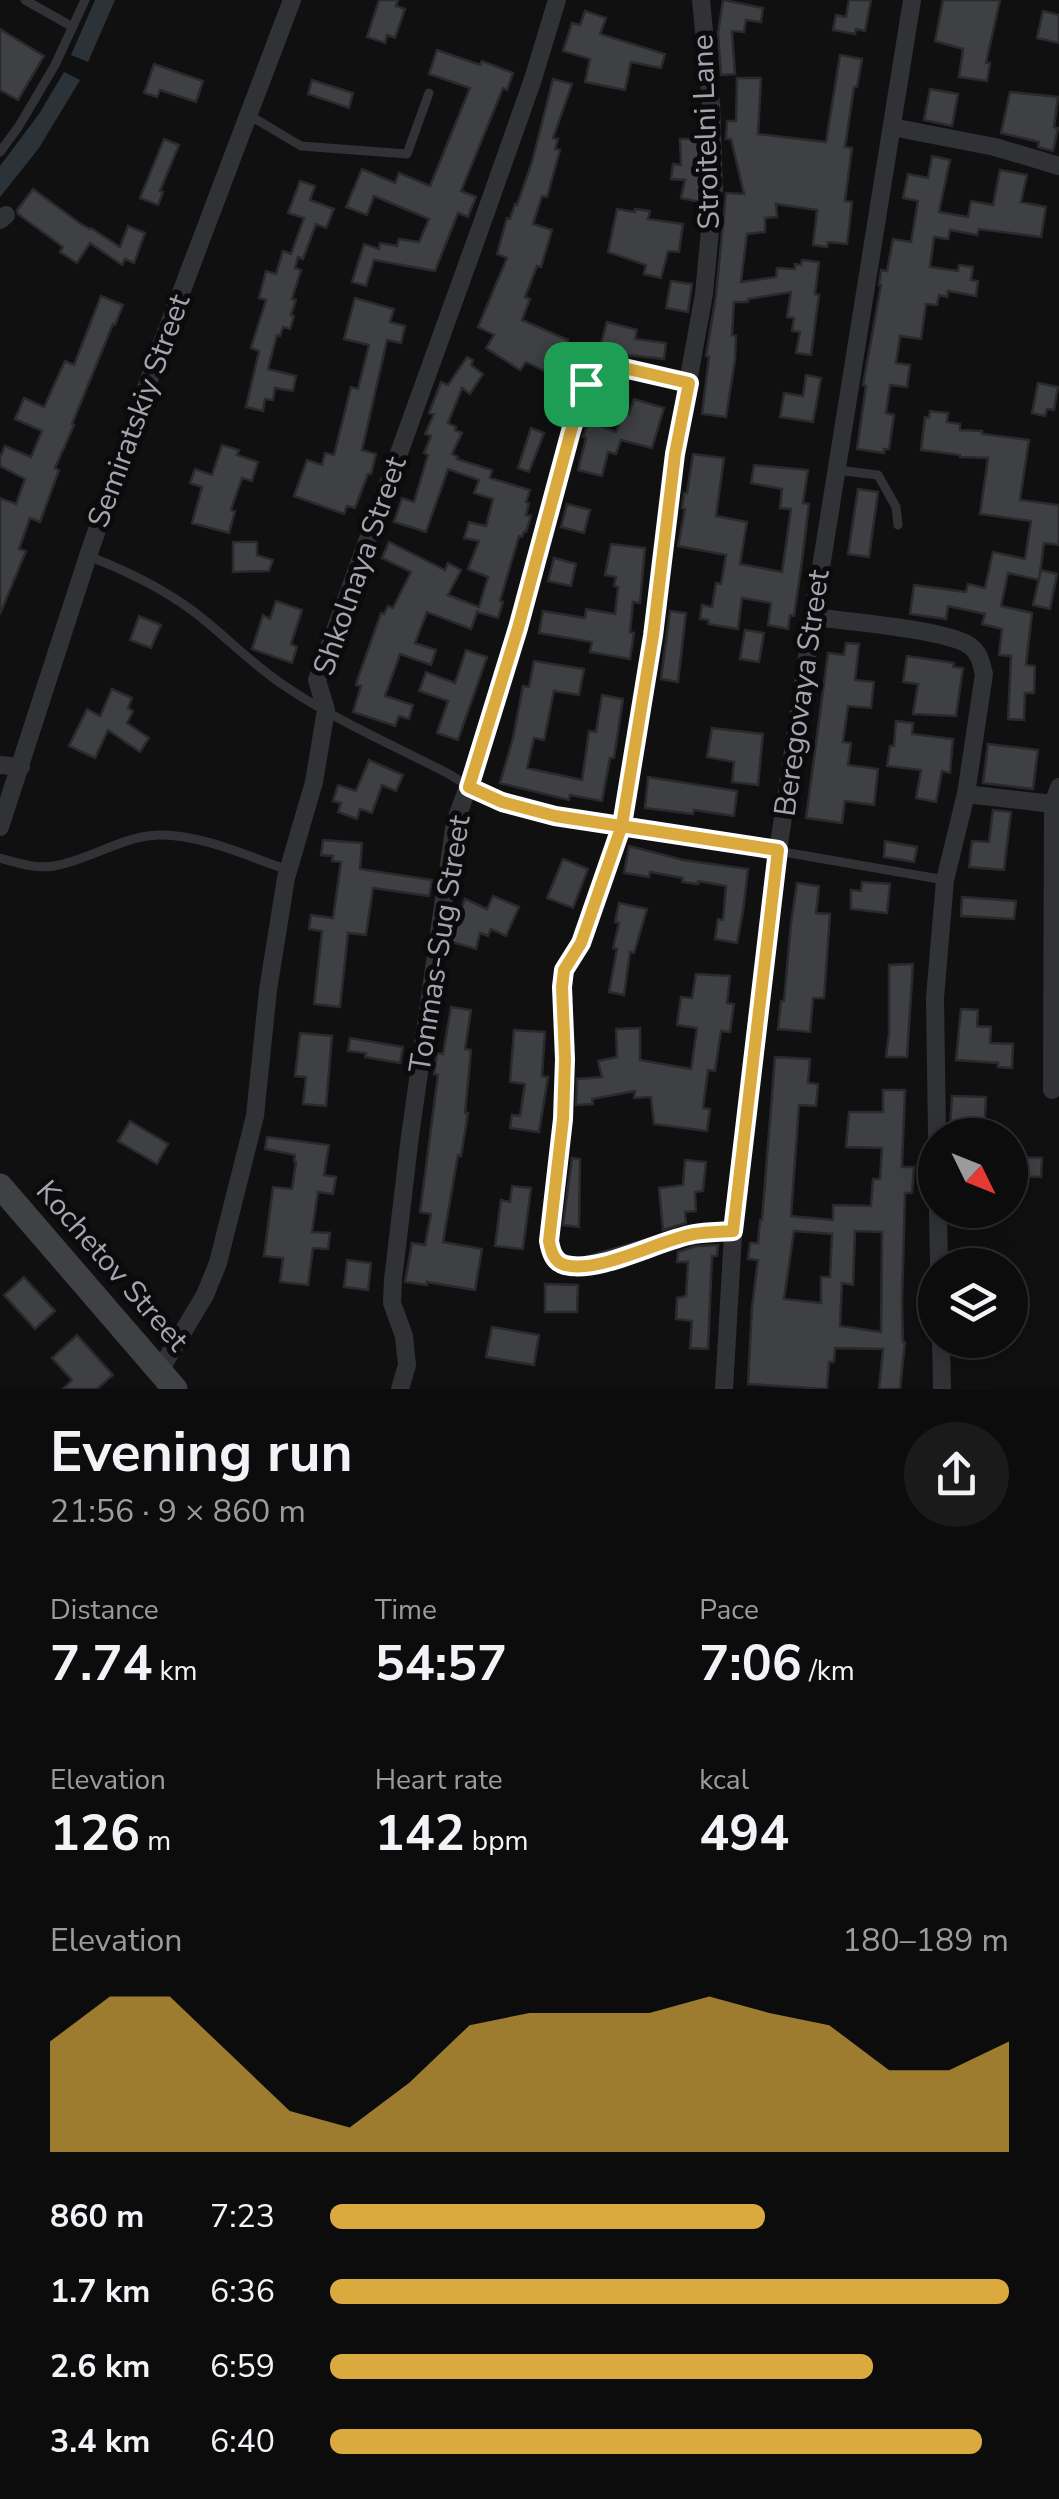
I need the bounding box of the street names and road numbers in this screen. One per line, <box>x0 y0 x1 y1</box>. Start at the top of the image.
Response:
street label: Stroitelni Lane <box>682 34 730 230</box>
street label: Semiratskiy Street <box>78 288 200 533</box>
street label: Shkolnaya Street <box>303 451 417 681</box>
street label: Beregovaya Street <box>764 567 840 819</box>
street label: Tonmas-Sug Street <box>399 812 481 1076</box>
street label: Kochetov Street <box>26 1172 198 1360</box>

